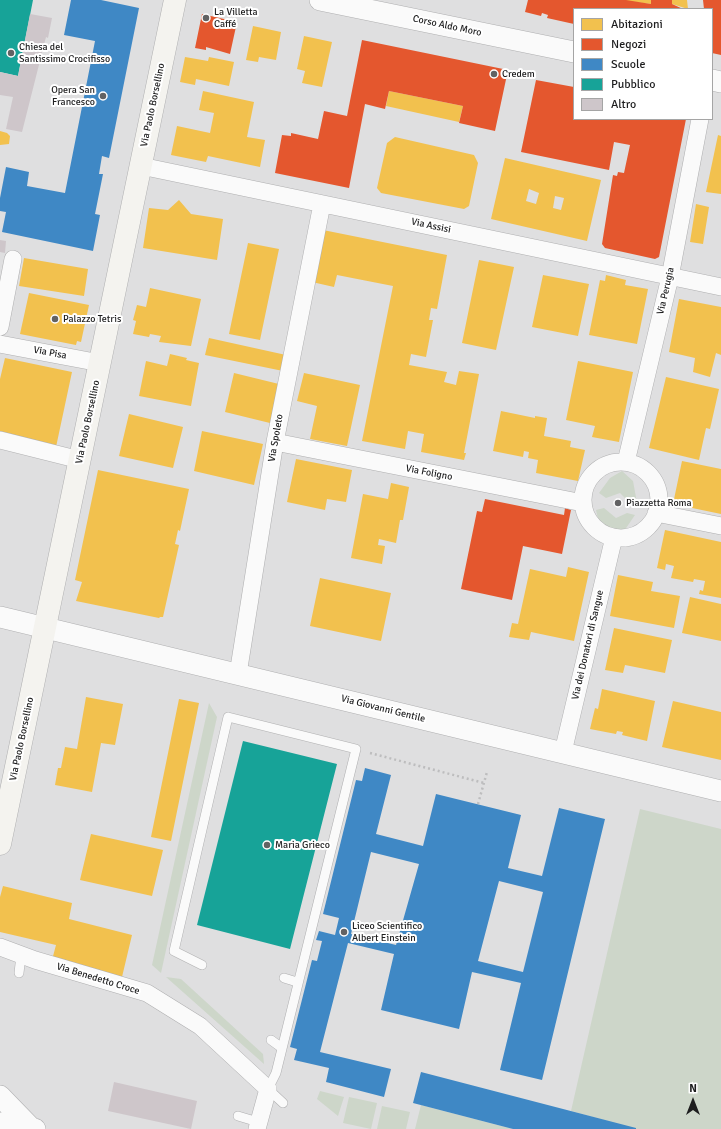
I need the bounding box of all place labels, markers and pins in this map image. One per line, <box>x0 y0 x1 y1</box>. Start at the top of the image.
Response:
place label: La Villetta Caffé <box>214 6 258 30</box>
marker: La Villetta Caffé <box>201 13 211 23</box>
place label: Chiesa del Santissimo Crocifisso <box>19 41 110 64</box>
marker: Chiesa del Santissimo Crocifisso <box>6 48 16 58</box>
place label: Credem <box>502 68 535 80</box>
marker: Credem <box>489 69 499 79</box>
place label: Opera San Francesco <box>51 84 95 108</box>
marker: Opera San Francesco <box>98 91 108 101</box>
place label: Palazzo Tetris <box>63 313 121 325</box>
marker: Palazzo Tetris <box>50 314 60 324</box>
place label: Piazzetta Roma <box>626 497 692 509</box>
marker: Piazzetta Roma <box>613 498 623 508</box>
place label: Maria Grieco <box>275 839 330 851</box>
marker: Maria Grieco <box>262 840 272 850</box>
place label: Liceo Scientifico Albert Einstein <box>352 920 422 944</box>
marker: Liceo Scientifico Albert Einstein <box>339 927 349 937</box>

